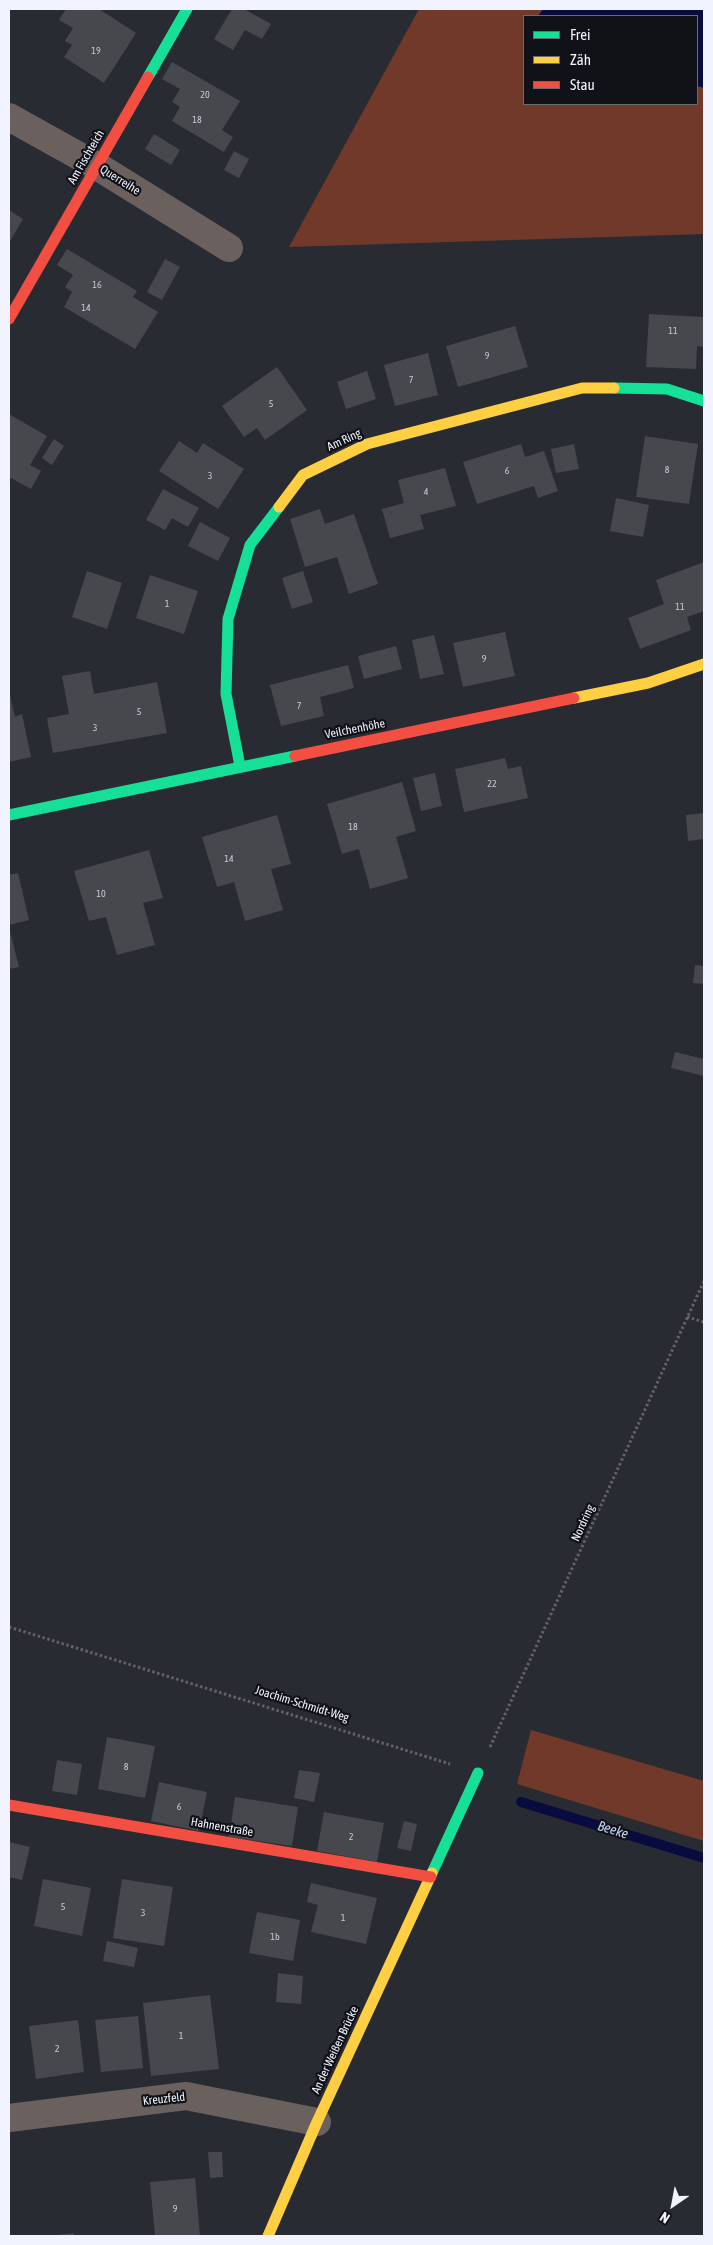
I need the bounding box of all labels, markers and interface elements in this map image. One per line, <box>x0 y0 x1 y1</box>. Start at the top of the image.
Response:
legend <box>523 15 698 105</box>
text: Frei <box>570 26 590 43</box>
house number: 19 <box>91 45 101 57</box>
text: Zäh <box>570 51 591 68</box>
text: Stau <box>570 76 595 93</box>
house number: 20 <box>200 89 210 101</box>
house number: 18 <box>192 114 202 126</box>
street label: Am Fischteich <box>65 127 107 187</box>
street label: Querreihe <box>97 162 143 198</box>
house number: 16 <box>92 279 102 291</box>
house number: 14 <box>81 302 91 314</box>
house number: 11 <box>668 325 678 337</box>
house number: 9 <box>485 350 489 362</box>
house number: 7 <box>409 374 413 386</box>
house number: 5 <box>269 398 273 410</box>
street label: Am Ring <box>325 426 363 454</box>
house number: 8 <box>665 464 669 476</box>
house number: 6 <box>505 465 509 477</box>
house number: 3 <box>208 470 212 482</box>
house number: 4 <box>424 486 428 498</box>
house number: 1 <box>165 598 169 610</box>
house number: 11 <box>675 601 685 613</box>
house number: 9 <box>482 653 486 665</box>
house number: 7 <box>297 700 301 712</box>
house number: 5 <box>137 706 141 718</box>
street label: Veilchenhöhe <box>324 716 386 742</box>
house number: 3 <box>93 722 97 734</box>
house number: 22 <box>487 778 497 790</box>
house number: 18 <box>348 821 358 833</box>
house number: 14 <box>224 853 234 865</box>
house number: 10 <box>96 888 106 900</box>
street label: Nordring <box>568 1502 598 1544</box>
street label: Joachim-Schmidt-Weg <box>253 1683 351 1725</box>
house number: 8 <box>124 1761 128 1773</box>
house number: 6 <box>177 1801 181 1813</box>
street label: Hahnenstraße <box>190 1814 254 1840</box>
water label: Beeke <box>596 1817 630 1843</box>
house number: 2 <box>349 1831 353 1843</box>
house number: 5 <box>61 1901 65 1913</box>
house number: 3 <box>141 1907 145 1919</box>
house number: 1 <box>341 1912 345 1924</box>
house number: 1b <box>270 1931 280 1943</box>
street label: An der Weißen Brücke <box>308 2004 362 2096</box>
house number: 1 <box>179 2030 183 2042</box>
house number: 2 <box>55 2043 59 2055</box>
street label: Kreuzfeld <box>142 2090 186 2108</box>
north arrow <box>648 2180 698 2230</box>
house number: 9 <box>173 2203 177 2215</box>
text: N <box>657 2209 673 2227</box>

